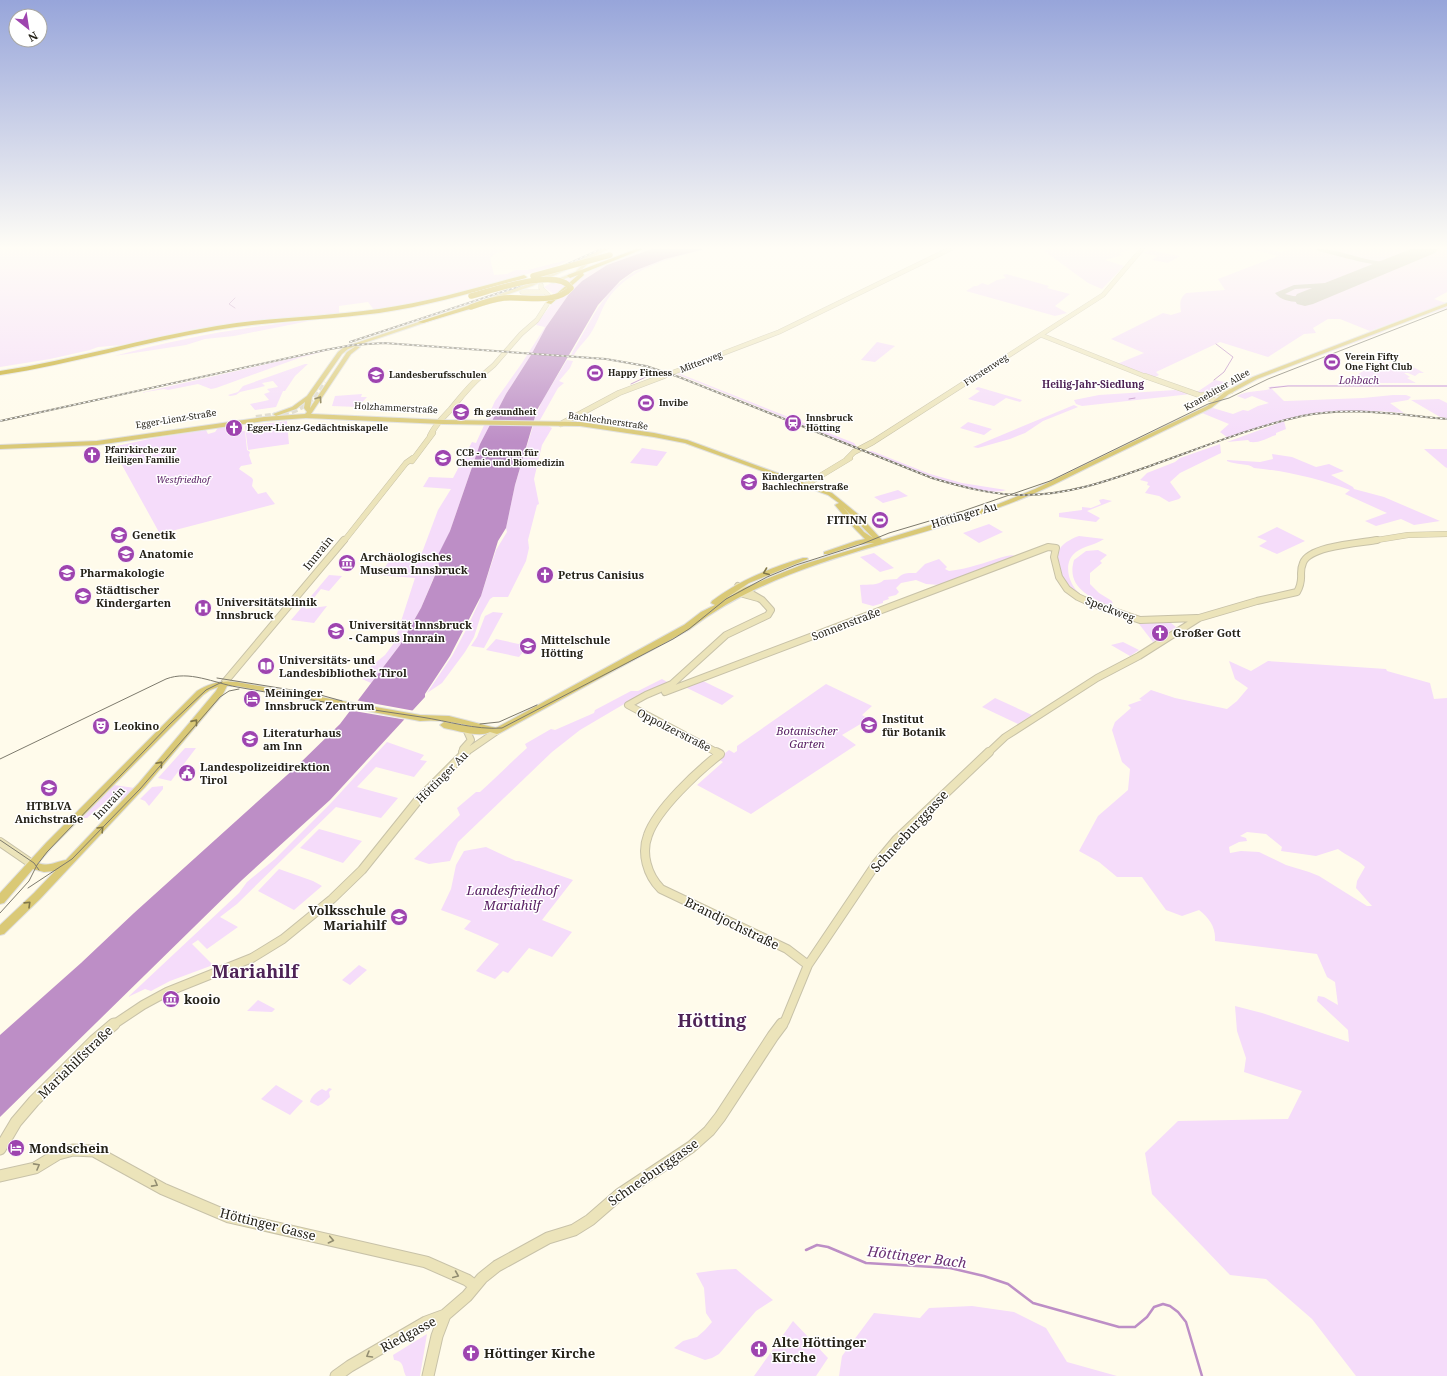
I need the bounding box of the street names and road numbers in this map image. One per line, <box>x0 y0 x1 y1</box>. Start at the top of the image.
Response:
street label: Mitterweg <box>678 348 724 376</box>
street label: Fürstenweg <box>961 350 1011 389</box>
street label: Kranebitter Allee <box>1182 365 1252 414</box>
street label: Holzhammerstraße <box>354 399 438 416</box>
street label: Egger-Lienz-Straße <box>135 406 217 431</box>
street label: Bachlechnerstraße <box>567 408 649 433</box>
street label: Höttinger Au <box>929 498 999 531</box>
street label: Innrain <box>299 532 336 573</box>
street label: Speckweg <box>1083 592 1137 625</box>
street label: Sonnenstraße <box>809 604 882 644</box>
street label: Oppolzerstraße <box>635 704 714 755</box>
street label: Höttinger Au <box>412 747 471 806</box>
street label: Innrain <box>90 783 128 822</box>
street label: Schneeburggasse <box>866 786 952 876</box>
street label: Brandjochstraße <box>682 892 782 954</box>
street label: Mariahilfstraße <box>34 1022 116 1102</box>
street label: Schneeburggasse <box>604 1134 702 1210</box>
street label: Höttinger Gasse <box>218 1203 318 1245</box>
street label: Riedgasse <box>377 1312 439 1356</box>

